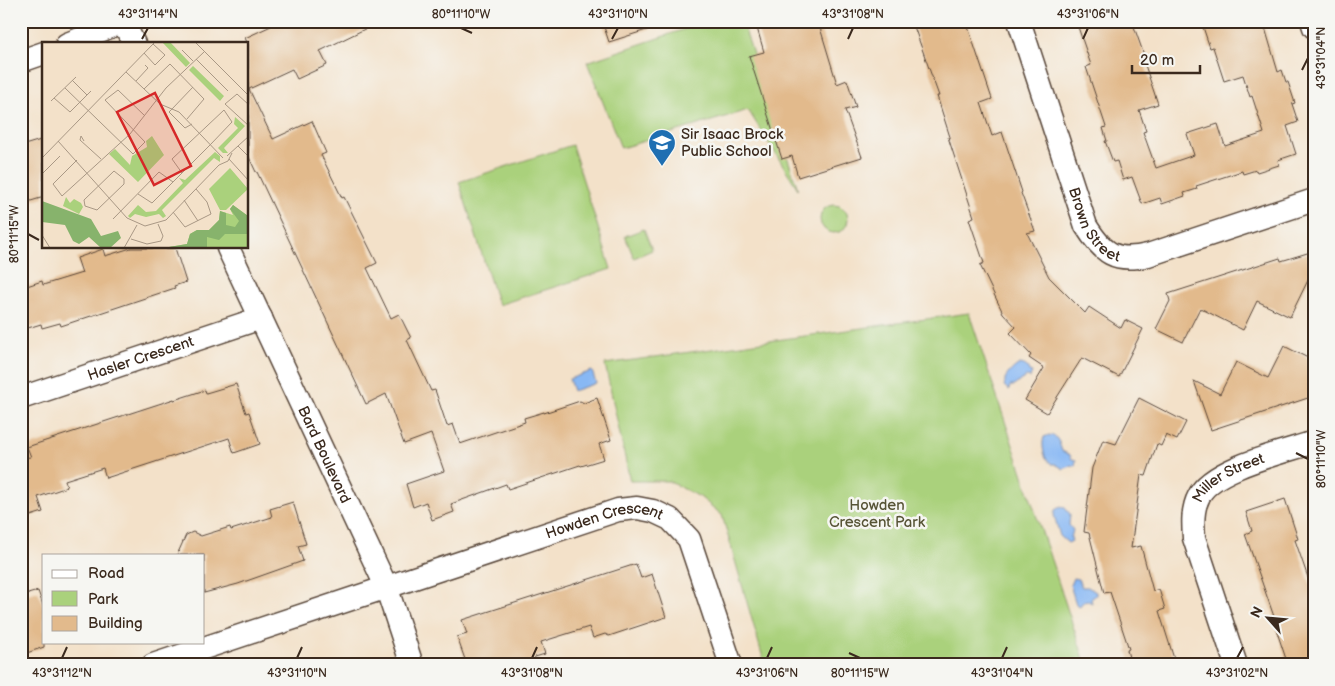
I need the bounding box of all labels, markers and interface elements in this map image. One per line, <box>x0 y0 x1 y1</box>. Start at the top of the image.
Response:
text: 43°31'14"N <box>118 7 178 22</box>
text: 80°11'10"W <box>432 7 490 22</box>
text: 43°31'10"N <box>588 7 648 22</box>
text: 43°31'08"N <box>822 7 884 22</box>
text: 43°31'06"N <box>1057 7 1119 22</box>
text: 43°31'04"N <box>1314 27 1329 89</box>
inset map <box>42 42 249 249</box>
scale bar <box>1132 42 1200 74</box>
text: 20 m <box>1140 51 1174 70</box>
place label: Sir Isaac Brock Public School <box>681 125 784 161</box>
school or university icon: Sir Isaac Brock Public School <box>647 128 677 167</box>
street label: Brown Street <box>1064 185 1123 266</box>
text: 80°11'15"W <box>7 205 22 263</box>
street label: Hasler Crescent <box>85 332 196 385</box>
street label: Bard Boulevard <box>294 403 355 506</box>
text: 80°11'10"W <box>1314 430 1329 488</box>
street label: Miller Street <box>1188 449 1267 505</box>
park label: Howden Crescent Park <box>829 496 926 532</box>
street label: Howden Crescent <box>543 498 667 543</box>
legend <box>42 554 205 644</box>
text: Road <box>88 564 124 583</box>
text: Park <box>88 590 119 609</box>
north arrow <box>1242 594 1292 644</box>
text: N <box>1247 604 1267 621</box>
text: Building <box>88 614 143 633</box>
text: 43°31'12"N <box>32 666 92 681</box>
text: 43°31'10"N <box>267 666 327 681</box>
text: 43°31'08"N <box>501 666 563 681</box>
text: 43°31'06"N <box>736 666 798 681</box>
text: 80°11'15"W <box>831 666 889 681</box>
text: 43°31'04"N <box>971 666 1033 681</box>
text: 43°31'02"N <box>1206 666 1268 681</box>

